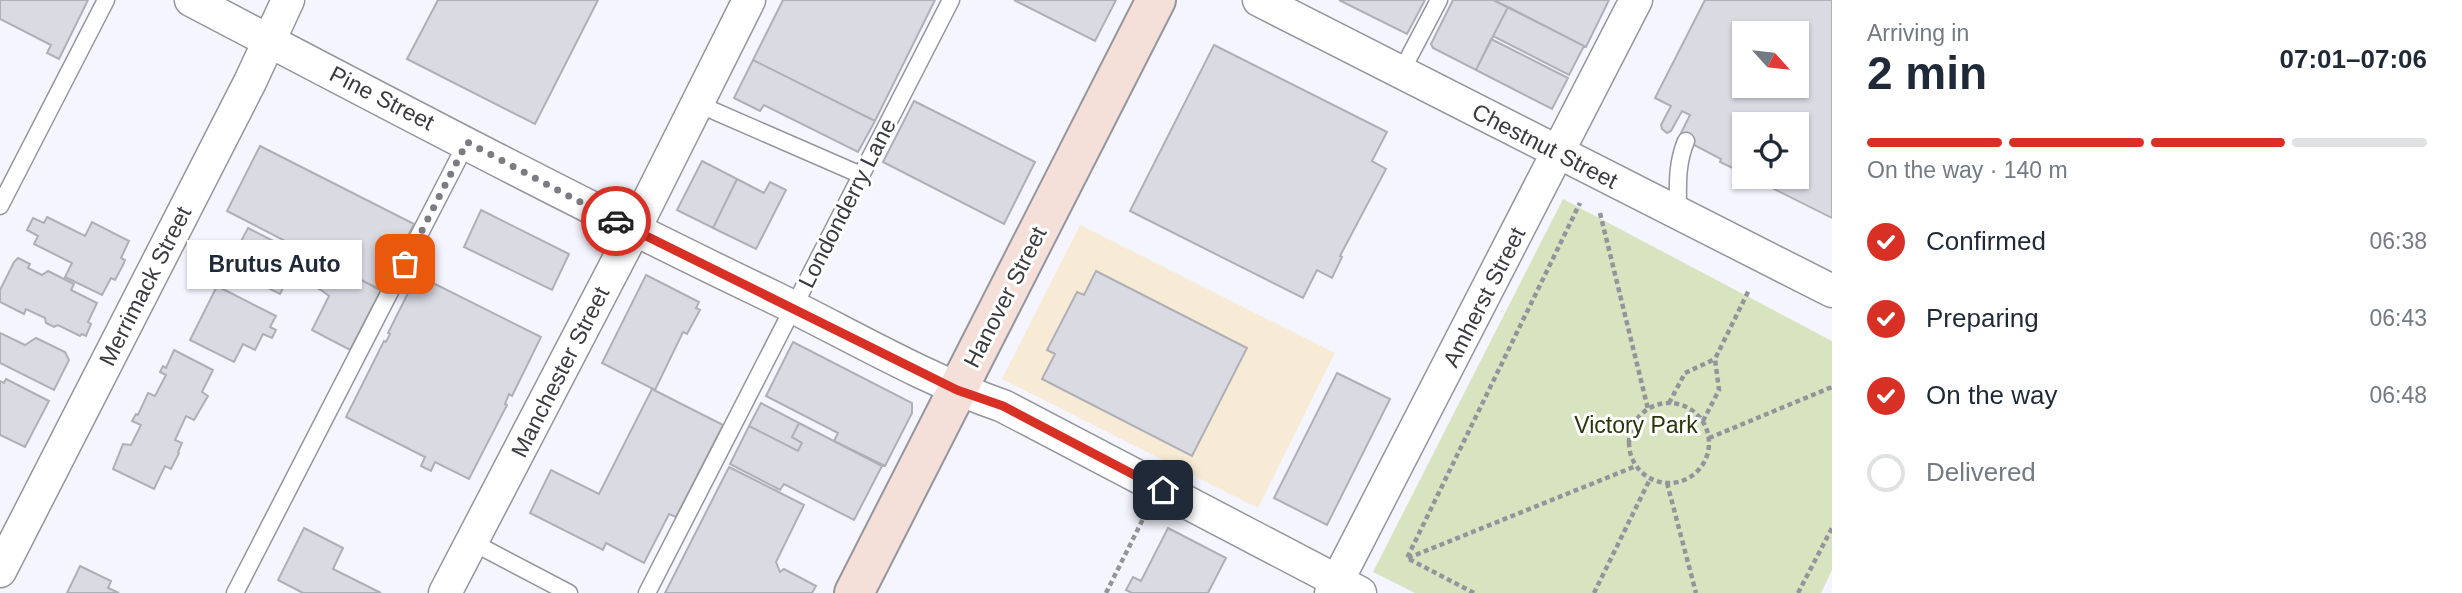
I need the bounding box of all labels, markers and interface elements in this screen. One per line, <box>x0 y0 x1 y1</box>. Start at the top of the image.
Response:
text: Arriving in <box>1867 20 1969 46</box>
north arrow <box>1732 21 1810 98</box>
map controls <box>1732 21 1809 189</box>
text: 07:01–07:06 <box>2280 44 2427 74</box>
text: 2 min <box>1867 47 1987 99</box>
street label: Pine Street <box>325 61 439 136</box>
street label: Chestnut Street <box>1468 98 1623 194</box>
button: locate <box>1732 112 1809 189</box>
street label: Londonderry Lane <box>793 114 901 292</box>
text: On the way · 140 m <box>1867 157 2068 183</box>
courier <box>581 186 651 256</box>
street label: Merrimack Street <box>94 202 197 370</box>
icon: car <box>597 202 635 240</box>
street label: Hanover Street <box>958 222 1052 372</box>
street label: Amherst Street <box>1438 222 1531 371</box>
icon: check <box>1867 223 1905 261</box>
text: Confirmed <box>1926 226 2046 256</box>
text: 06:38 <box>2369 228 2427 254</box>
pin <box>375 234 435 294</box>
callout: Brutus Auto <box>188 240 363 288</box>
icon: bag <box>386 245 424 283</box>
text: Brutus Auto <box>208 251 341 277</box>
street label: Manchester Street <box>506 282 615 462</box>
icon: check <box>1867 300 1905 338</box>
text: Preparing <box>1926 303 2039 333</box>
text: 06:43 <box>2369 305 2427 331</box>
icon: check <box>1867 377 1905 415</box>
text: On the way <box>1926 380 2058 410</box>
text: 06:48 <box>2369 382 2427 408</box>
park label: Victory Park <box>1574 412 1698 438</box>
text: Delivered <box>1926 457 2036 487</box>
pin <box>1133 460 1193 520</box>
icon: home <box>1144 471 1182 509</box>

